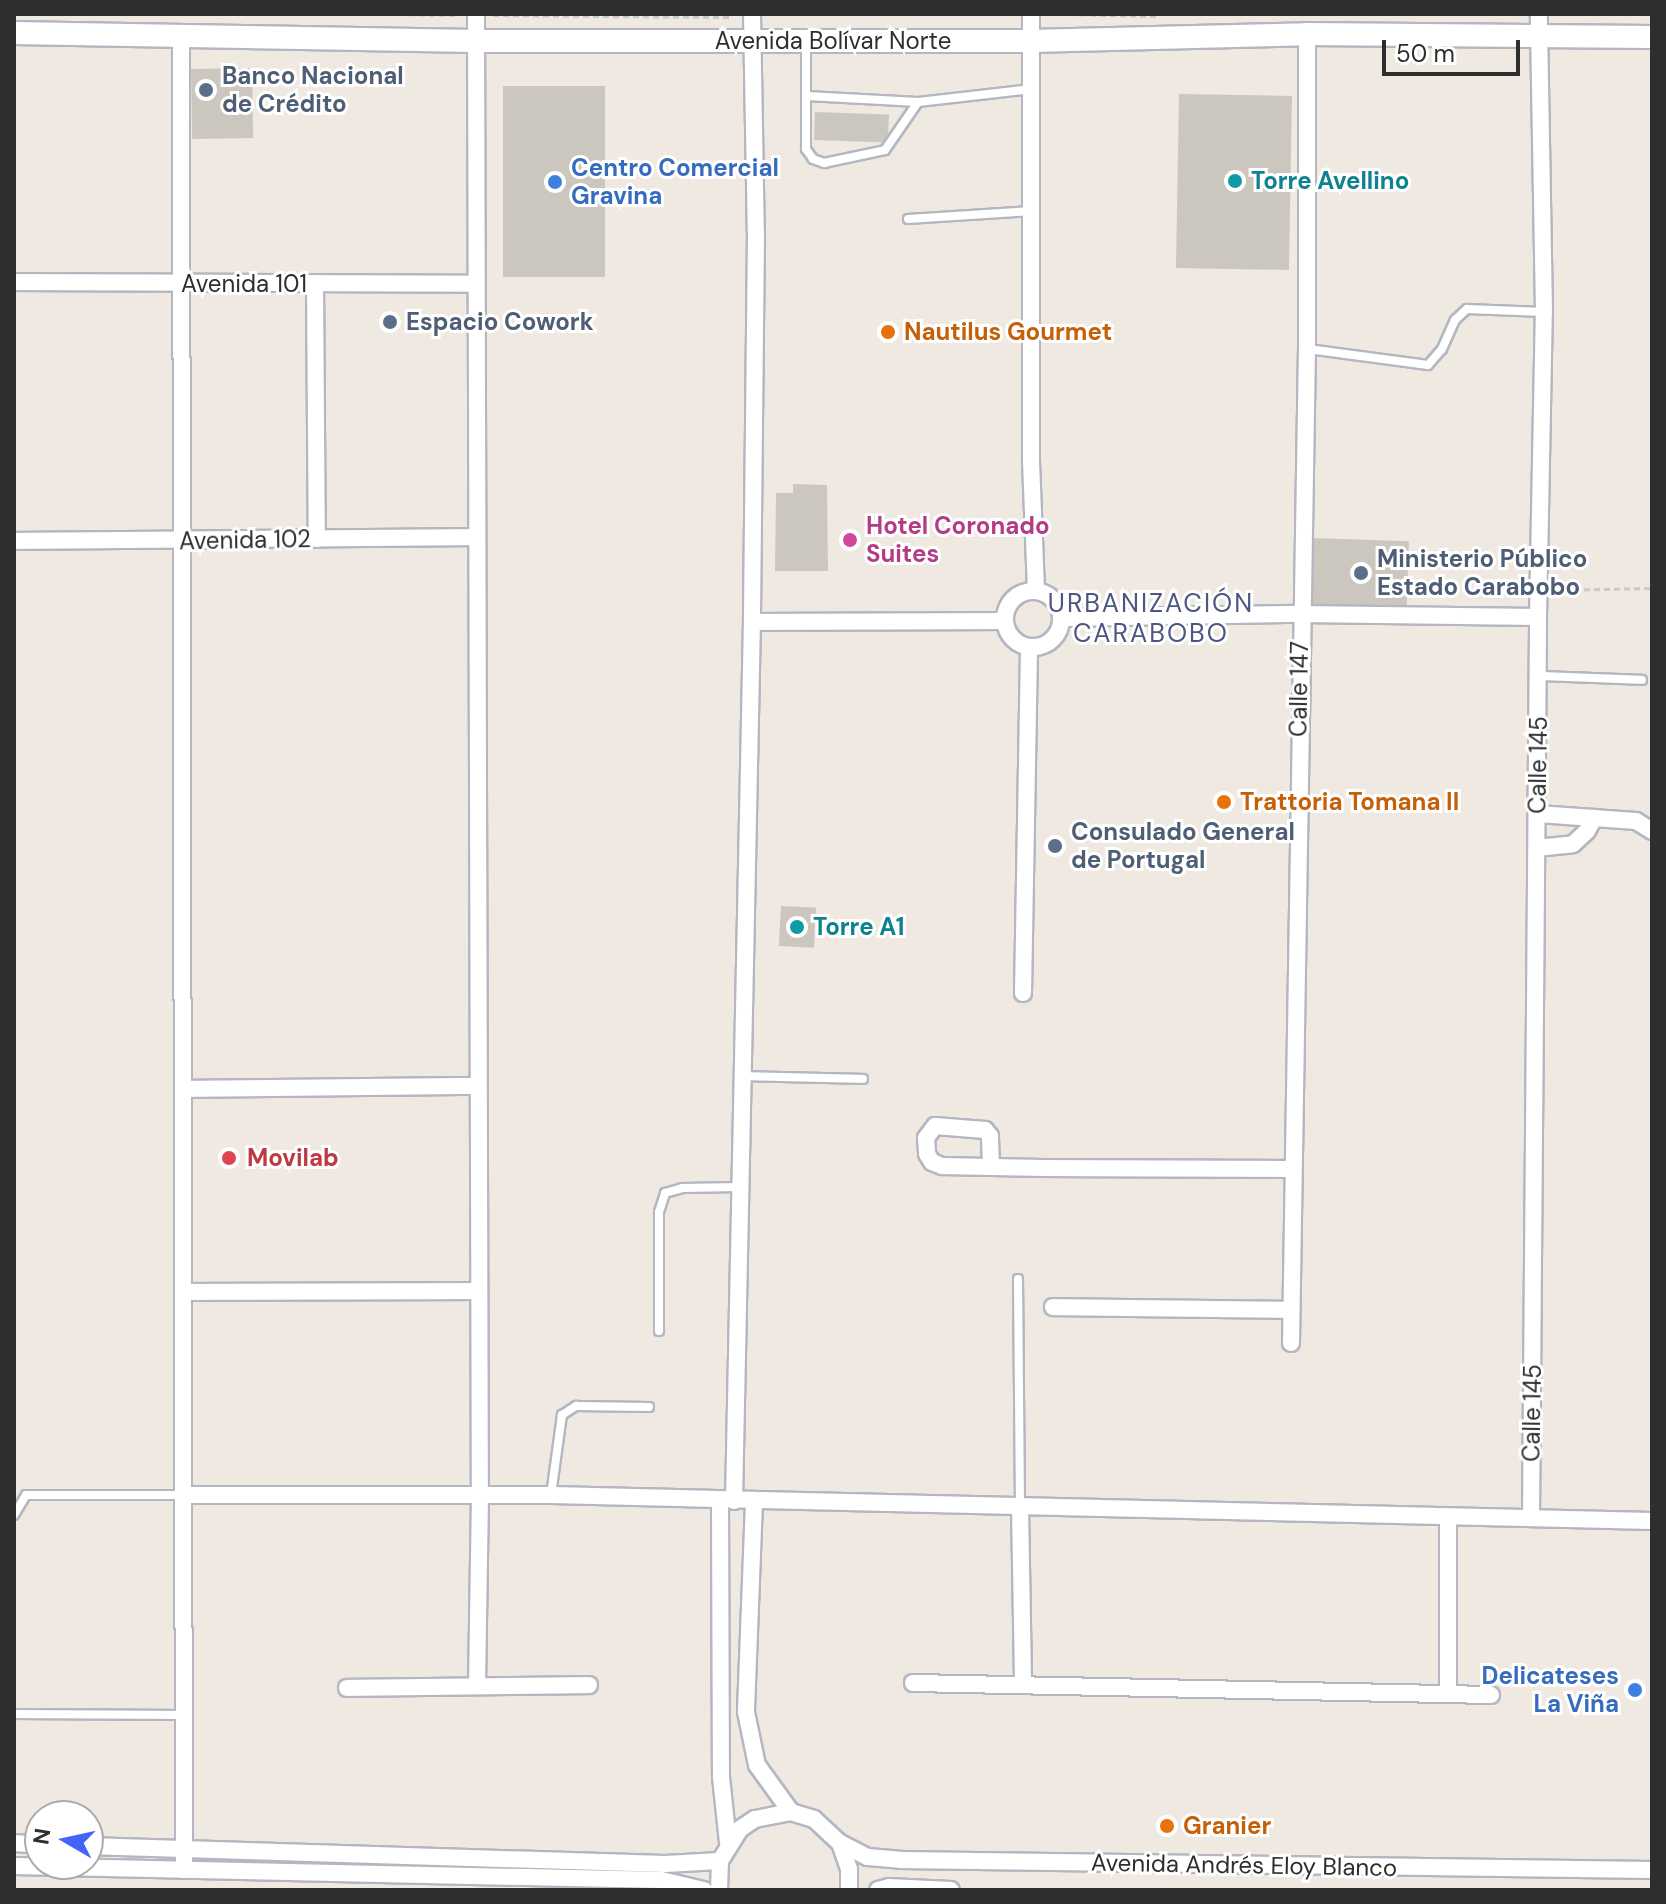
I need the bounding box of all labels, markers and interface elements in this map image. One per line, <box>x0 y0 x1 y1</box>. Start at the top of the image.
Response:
scale bar <box>1386 24 1524 74</box>
street label: Avenida Bolívar Norte <box>715 27 951 55</box>
text: 50 m <box>1396 38 1455 69</box>
place label: Banco Nacional de Crédito <box>222 62 404 118</box>
marker: Banco Nacional de Crédito <box>197 81 215 99</box>
place label: Centro Comercial Gravina <box>571 154 779 210</box>
place label: Torre Avellino <box>1251 167 1409 195</box>
marker: Torre Avellino <box>1226 172 1244 190</box>
marker: Centro Comercial Gravina <box>546 173 564 191</box>
street label: Avenida 101 <box>181 270 307 298</box>
place label: Espacio Cowork <box>406 308 594 336</box>
marker: Espacio Cowork <box>381 313 399 331</box>
place label: Nautilus Gourmet <box>904 318 1112 346</box>
marker: Nautilus Gourmet <box>879 323 897 341</box>
place label: Hotel Coronado Suites <box>866 512 1050 568</box>
street label: Avenida 102 <box>179 524 311 556</box>
marker: Hotel Coronado Suites <box>841 531 859 549</box>
place label: Ministerio Público Estado Carabobo <box>1377 545 1587 601</box>
marker: Ministerio Público Estado Carabobo <box>1352 564 1370 582</box>
district label: URBANIZACIÓN CARABOBO <box>1048 588 1254 650</box>
street label: Calle 147 <box>1284 641 1314 737</box>
street label: Calle 145 <box>1523 716 1553 814</box>
place label: Trattoria Tomana II <box>1240 788 1459 816</box>
marker: Trattoria Tomana II <box>1215 793 1233 811</box>
place label: Consulado General de Portugal <box>1071 818 1295 874</box>
marker: Consulado General de Portugal <box>1046 837 1064 855</box>
place label: Torre A1 <box>813 913 904 941</box>
marker: Torre A1 <box>788 918 806 936</box>
place label: Movilab <box>247 1144 339 1172</box>
marker: Movilab <box>218 1147 240 1169</box>
street label: Calle 145 <box>1517 1364 1547 1462</box>
place label: Delicateses La Viña <box>1482 1662 1619 1718</box>
marker: Delicateses La Viña <box>1626 1681 1644 1699</box>
north arrow <box>24 1800 104 1880</box>
place label: Granier <box>1183 1812 1271 1840</box>
marker: Granier <box>1158 1817 1176 1835</box>
text: N <box>26 1826 57 1847</box>
street label: Avenida Andrés Eloy Blanco <box>1091 1848 1397 1882</box>

